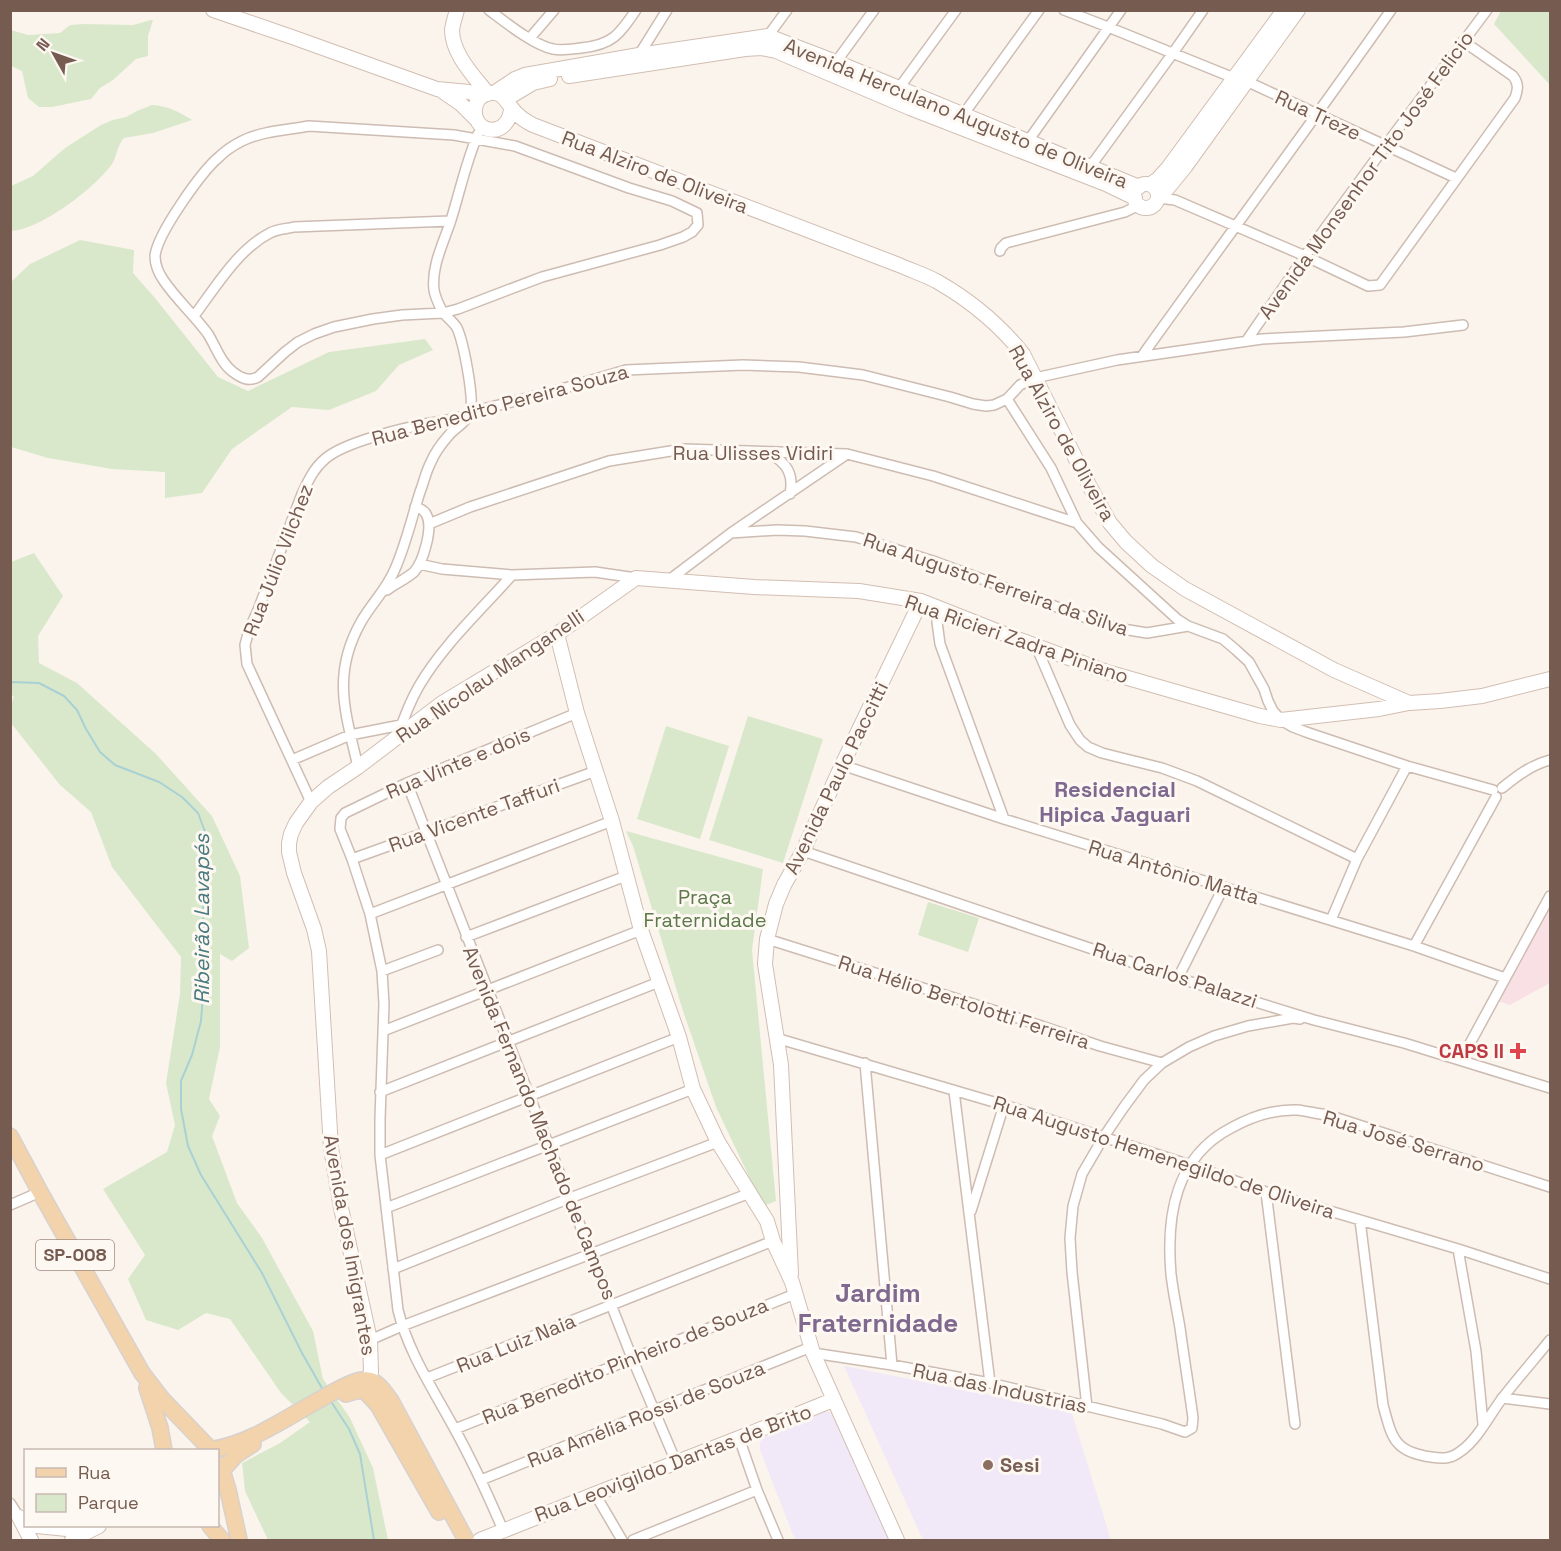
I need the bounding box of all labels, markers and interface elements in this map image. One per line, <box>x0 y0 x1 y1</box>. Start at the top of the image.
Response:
north arrow <box>24 24 84 84</box>
street label: Avenida Monsenhor Tito José Felicio <box>1253 26 1479 324</box>
street label: Avenida Herculano Augusto de Oliveira <box>780 32 1132 194</box>
text: N <box>31 34 54 56</box>
street label: Rua Treze <box>1271 84 1365 146</box>
street label: Rua Alziro de Oliveira <box>558 124 752 220</box>
street label: Rua Alziro de Oliveira <box>1003 340 1121 526</box>
street label: Rua Benedito Pereira Souza <box>369 358 631 452</box>
street label: Rua Ulisses Vidiri <box>673 440 833 466</box>
street label: Rua Júlio Vilchez <box>237 480 319 640</box>
street label: Rua Augusto Ferreira da Silva <box>860 526 1132 642</box>
street label: Rua Ricieri Zadra Piniano <box>902 588 1132 690</box>
street label: Rua Nicolau Manganelli <box>391 603 589 749</box>
street label: Avenida Paulo Paccitti <box>778 677 894 879</box>
street label: Rua Vinte e dois <box>382 721 534 805</box>
street label: Rua Vicente Taffuri <box>385 772 563 858</box>
district label: Residencial Hipica Jaguari <box>1039 775 1191 828</box>
water label: Ribeirão Lavapés <box>188 833 215 1004</box>
street label: Rua Antônio Matta <box>1085 834 1263 910</box>
park label: Praça Fraternidade <box>643 884 767 933</box>
street label: Rua Carlos Palazzi <box>1089 936 1261 1014</box>
street label: Avenida Fernando Machado de Campos <box>457 942 623 1304</box>
street label: Rua Hélio Bertolotti Ferreira <box>835 949 1093 1055</box>
place label: CAPS II <box>1439 1038 1504 1064</box>
marker: CAPS II <box>1509 1042 1527 1060</box>
street label: Rua Augusto Hemenegildo de Oliveira <box>990 1089 1338 1225</box>
street label: Rua José Serrano <box>1320 1104 1488 1178</box>
street label: Avenida dos Imigrantes <box>318 1133 382 1357</box>
road number: SP-008 <box>36 1240 114 1270</box>
district label: Jardim Fraternidade <box>798 1276 958 1340</box>
street label: Rua Benedito Pinheiro de Souza <box>478 1292 772 1430</box>
street label: Rua Luiz Naia <box>453 1307 579 1379</box>
street label: Rua Amélia Rossi de Souza <box>523 1354 769 1474</box>
street label: Rua das Industrias <box>910 1357 1090 1419</box>
street label: Rua Leovigildo Dantas de Brito <box>531 1398 815 1528</box>
legend <box>24 1449 219 1527</box>
place label: Sesi <box>1000 1452 1039 1478</box>
marker: Sesi <box>981 1458 995 1472</box>
text: Rua <box>78 1461 111 1484</box>
text: Parque <box>78 1491 139 1514</box>

